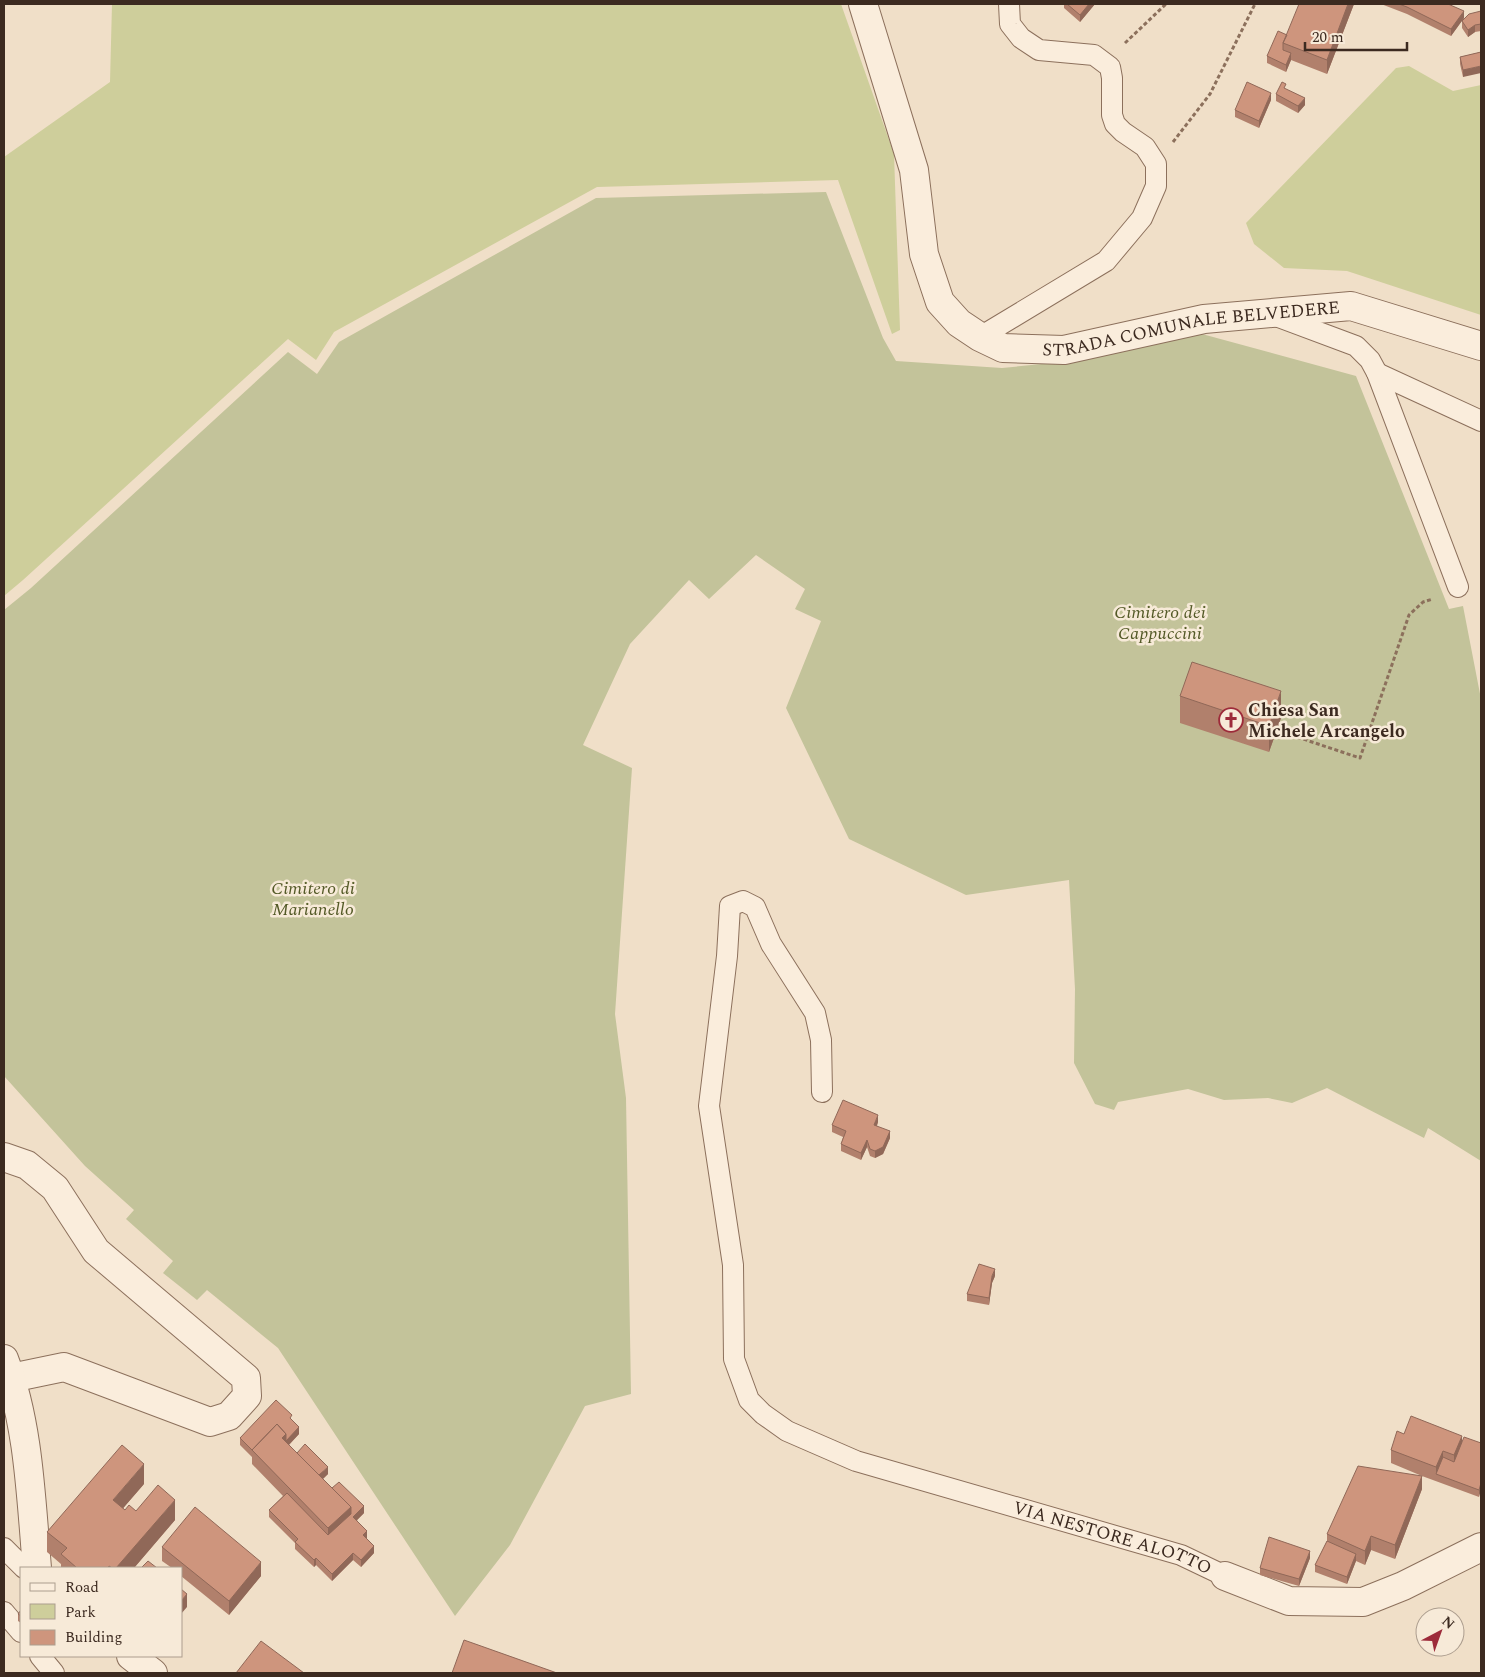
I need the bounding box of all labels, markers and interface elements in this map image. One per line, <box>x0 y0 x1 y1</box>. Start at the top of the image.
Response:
scale bar <box>1305 20 1408 52</box>
text: 20 m <box>1312 26 1344 49</box>
street label: STRADA COMUNALE BELVEDERE <box>1042 294 1341 364</box>
park label: Cimitero dei Cappuccini <box>1114 599 1206 647</box>
place label: Chiesa San Michele Arcangelo <box>1248 697 1405 745</box>
church icon: Chiesa San Michele Arcangelo <box>1218 707 1244 733</box>
park label: Cimitero di Marianello <box>271 875 355 923</box>
street label: VIA NESTORE ALOTTO <box>1010 1494 1217 1581</box>
legend <box>20 1567 182 1657</box>
text: Road <box>65 1576 99 1599</box>
text: Park <box>65 1601 96 1624</box>
north arrow <box>1415 1607 1465 1657</box>
text: N <box>1437 1611 1459 1634</box>
text: Building <box>65 1626 122 1649</box>

